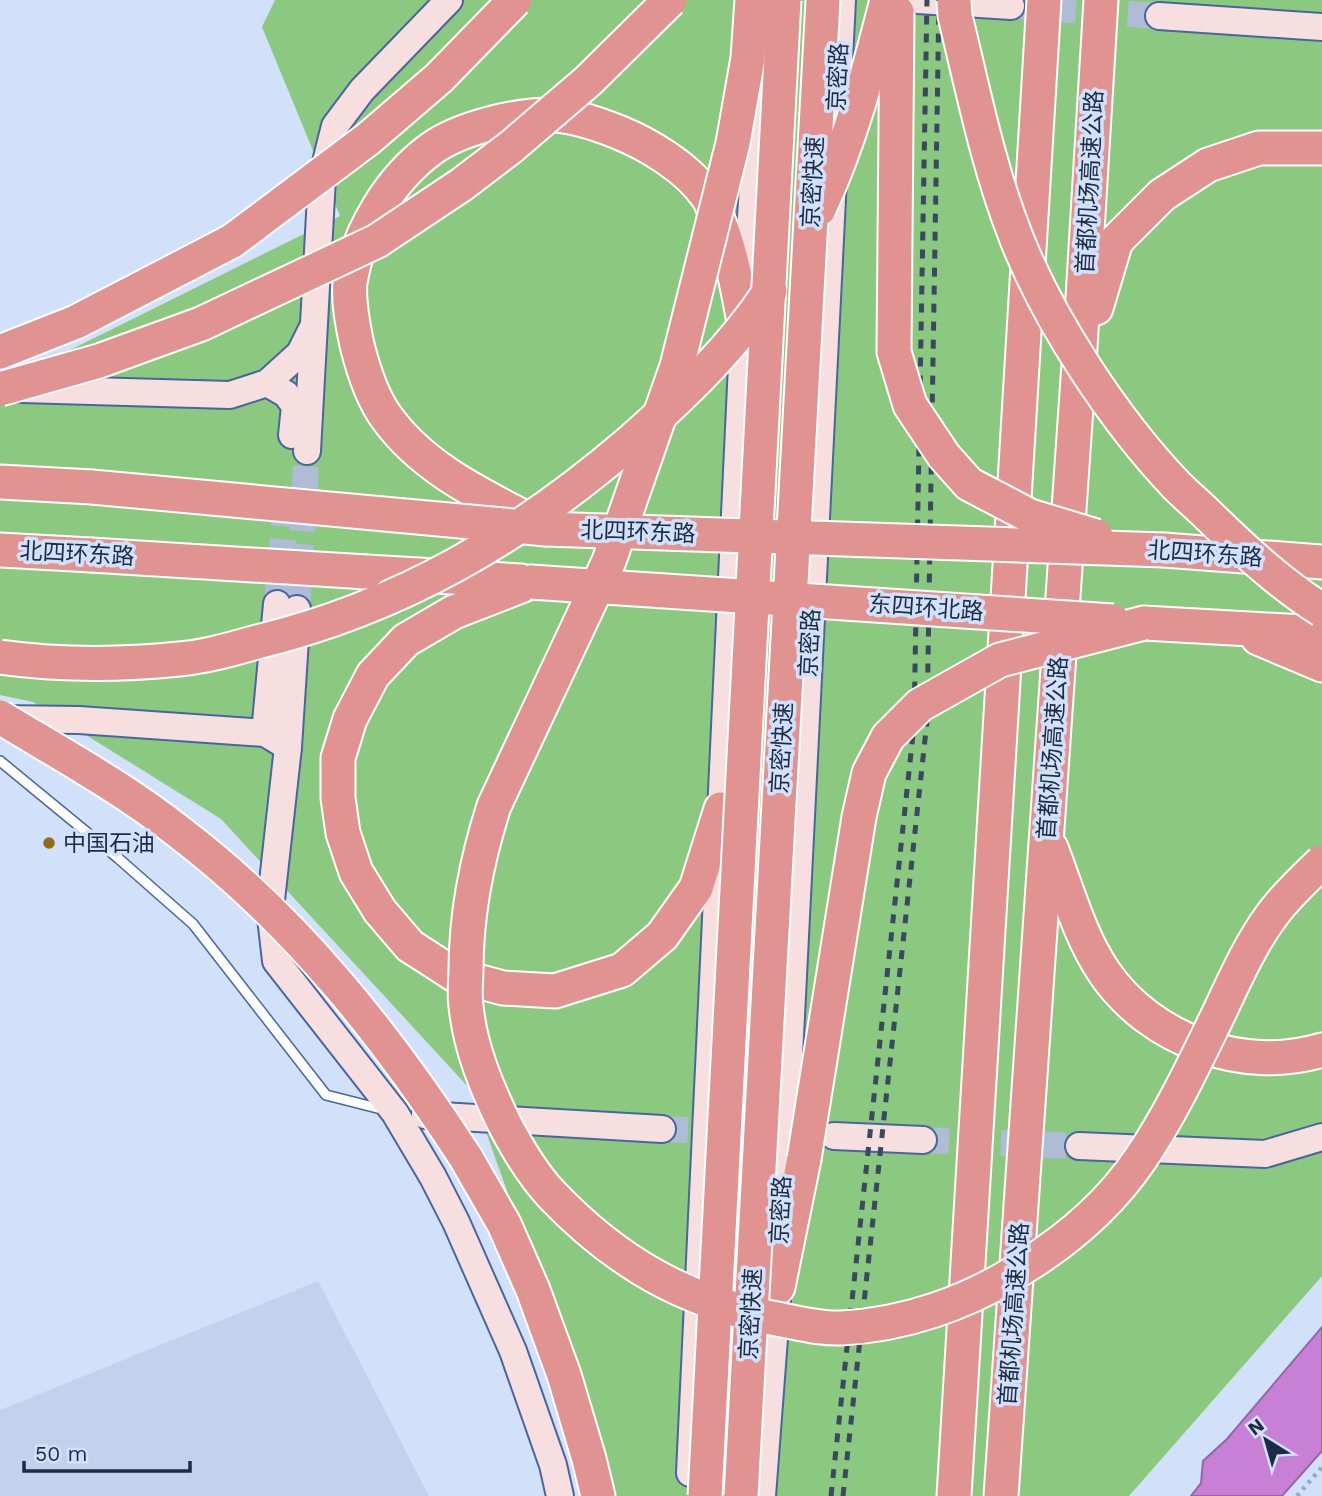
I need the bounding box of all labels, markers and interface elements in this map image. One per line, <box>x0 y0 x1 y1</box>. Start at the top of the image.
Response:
street label: 京密路 <box>823 42 853 112</box>
street label: 首都机场高速公路 <box>1072 89 1108 275</box>
street label: 京密快速 <box>797 135 829 229</box>
street label: 北四环东路 <box>580 517 696 547</box>
street label: 北四环东路 <box>1147 537 1263 571</box>
street label: 北四环东路 <box>19 538 135 570</box>
street label: 东四环北路 <box>868 591 984 625</box>
street label: 京密路 <box>795 608 825 678</box>
street label: 首都机场高速公路 <box>1033 655 1073 841</box>
street label: 京密快速 <box>766 701 798 795</box>
place label: 中国石油 <box>63 830 155 857</box>
marker: 中国石油 <box>41 835 57 851</box>
street label: 京密路 <box>766 1175 796 1245</box>
street label: 首都机场高速公路 <box>994 1221 1034 1407</box>
street label: 京密快速 <box>735 1267 767 1361</box>
north arrow <box>1231 1405 1301 1475</box>
text: N <box>1244 1413 1269 1440</box>
scale bar <box>24 1430 191 1474</box>
text: 50 m <box>35 1441 87 1466</box>

